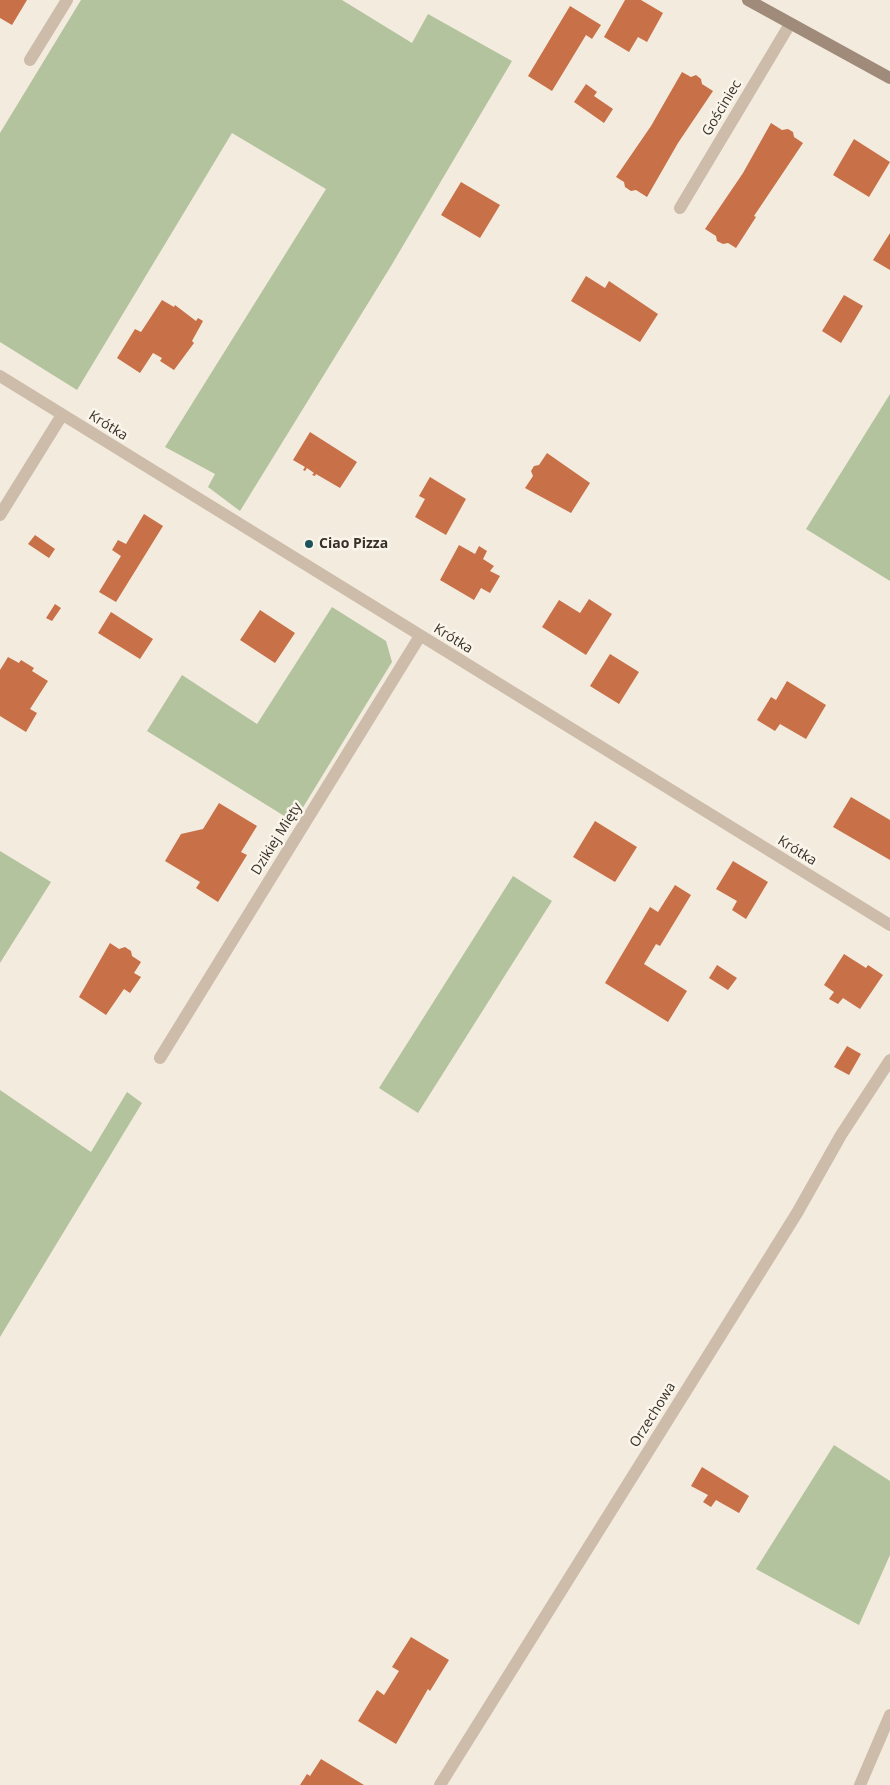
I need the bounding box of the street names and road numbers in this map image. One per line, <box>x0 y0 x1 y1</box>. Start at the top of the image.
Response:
street label: Gościniec <box>699 77 745 139</box>
street label: Krótka <box>85 408 131 444</box>
street label: Krótka <box>430 621 476 657</box>
street label: Dzikiej Mięty <box>248 800 306 878</box>
street label: Krótka <box>774 833 820 869</box>
street label: Orzechowa <box>626 1379 680 1451</box>

